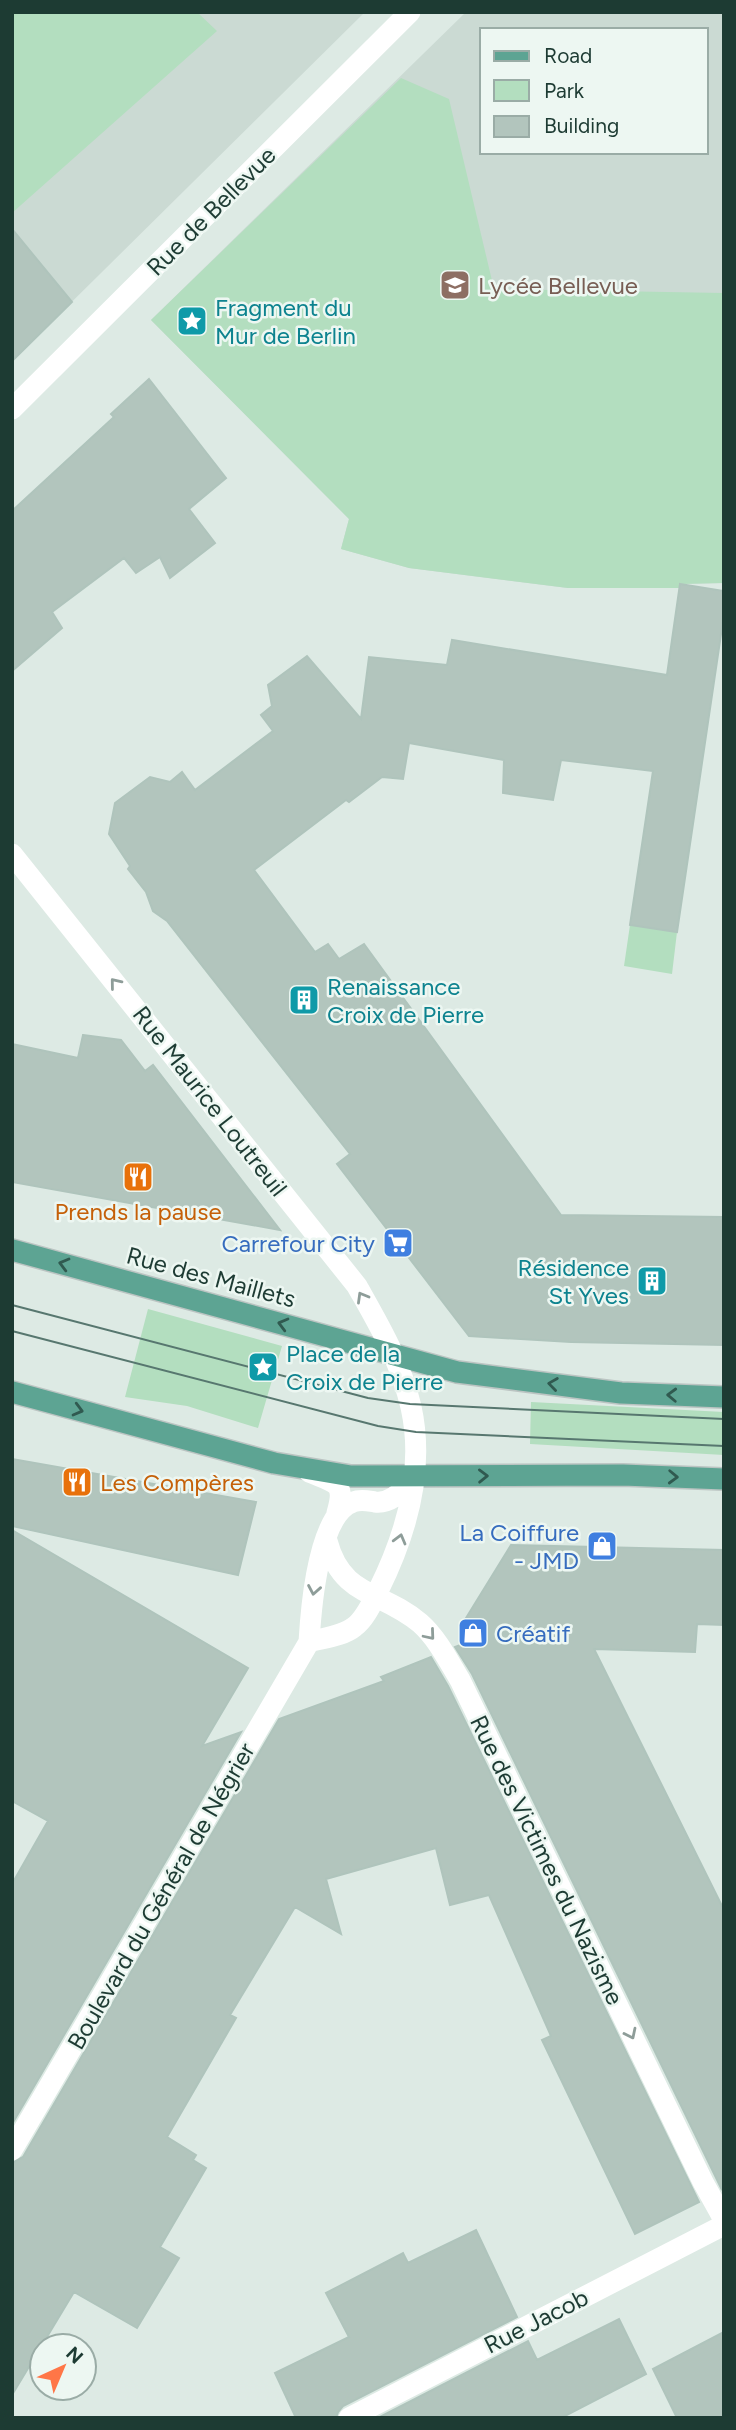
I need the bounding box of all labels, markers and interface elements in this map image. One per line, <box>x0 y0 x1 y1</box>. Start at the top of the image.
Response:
legend <box>480 28 708 154</box>
text: Road <box>544 43 592 68</box>
text: Park <box>544 78 585 103</box>
text: Building <box>544 113 619 138</box>
street label: Rue de Bellevue <box>140 140 282 282</box>
school or university icon: Lycée Bellevue <box>438 268 472 302</box>
place label: Lycée Bellevue <box>478 271 638 300</box>
place label: Fragment du Mur de Berlin <box>215 293 356 350</box>
place icon: Fragment du Mur de Berlin <box>175 304 209 338</box>
place label: Renaissance Croix de Pierre <box>327 972 484 1029</box>
one-way arrow <box>111 979 124 991</box>
building icon: Renaissance Croix de Pierre <box>287 983 321 1017</box>
street label: Rue Maurice Loutreuil <box>127 1000 293 1202</box>
restaurant icon: Prends la pause <box>121 1160 155 1194</box>
place label: Prends la pause <box>54 1197 222 1226</box>
supermarket icon: Carrefour City <box>381 1226 415 1260</box>
place label: Carrefour City <box>221 1229 375 1258</box>
street label: Rue des Maillets <box>123 1241 299 1313</box>
place label: Résidence St Yves <box>517 1253 629 1310</box>
one-way arrow <box>58 1258 70 1272</box>
building icon: Résidence St Yves <box>635 1264 669 1298</box>
one-way arrow <box>357 1291 370 1304</box>
one-way arrow <box>277 1318 289 1333</box>
place label: Place de la Croix de Pierre <box>286 1339 443 1396</box>
place icon: Place de la Croix de Pierre <box>246 1350 280 1384</box>
one-way arrow <box>547 1377 559 1392</box>
one-way arrow <box>667 1388 678 1403</box>
one-way arrow <box>72 1402 84 1416</box>
restaurant icon: Les Compères <box>60 1465 94 1499</box>
place label: Les Compères <box>100 1468 254 1497</box>
one-way arrow <box>478 1468 489 1484</box>
one-way arrow <box>668 1469 679 1484</box>
place label: La Coiffure - JMD <box>459 1518 579 1575</box>
shop icon: La Coiffure - JMD <box>585 1529 619 1563</box>
one-way arrow <box>392 1533 407 1545</box>
one-way arrow <box>307 1584 322 1596</box>
shop icon: Créatif <box>456 1616 490 1650</box>
place label: Créatif <box>496 1619 570 1648</box>
one-way arrow <box>422 1626 434 1639</box>
street label: Rue des Victimes du Nazisme <box>464 1711 630 2009</box>
street label: Boulevard du Général de Négrier <box>61 1738 261 2054</box>
one-way arrow <box>623 2027 637 2039</box>
street label: Rue Jacob <box>479 2282 593 2360</box>
north arrow <box>28 2332 98 2402</box>
text: N <box>61 2342 88 2369</box>

